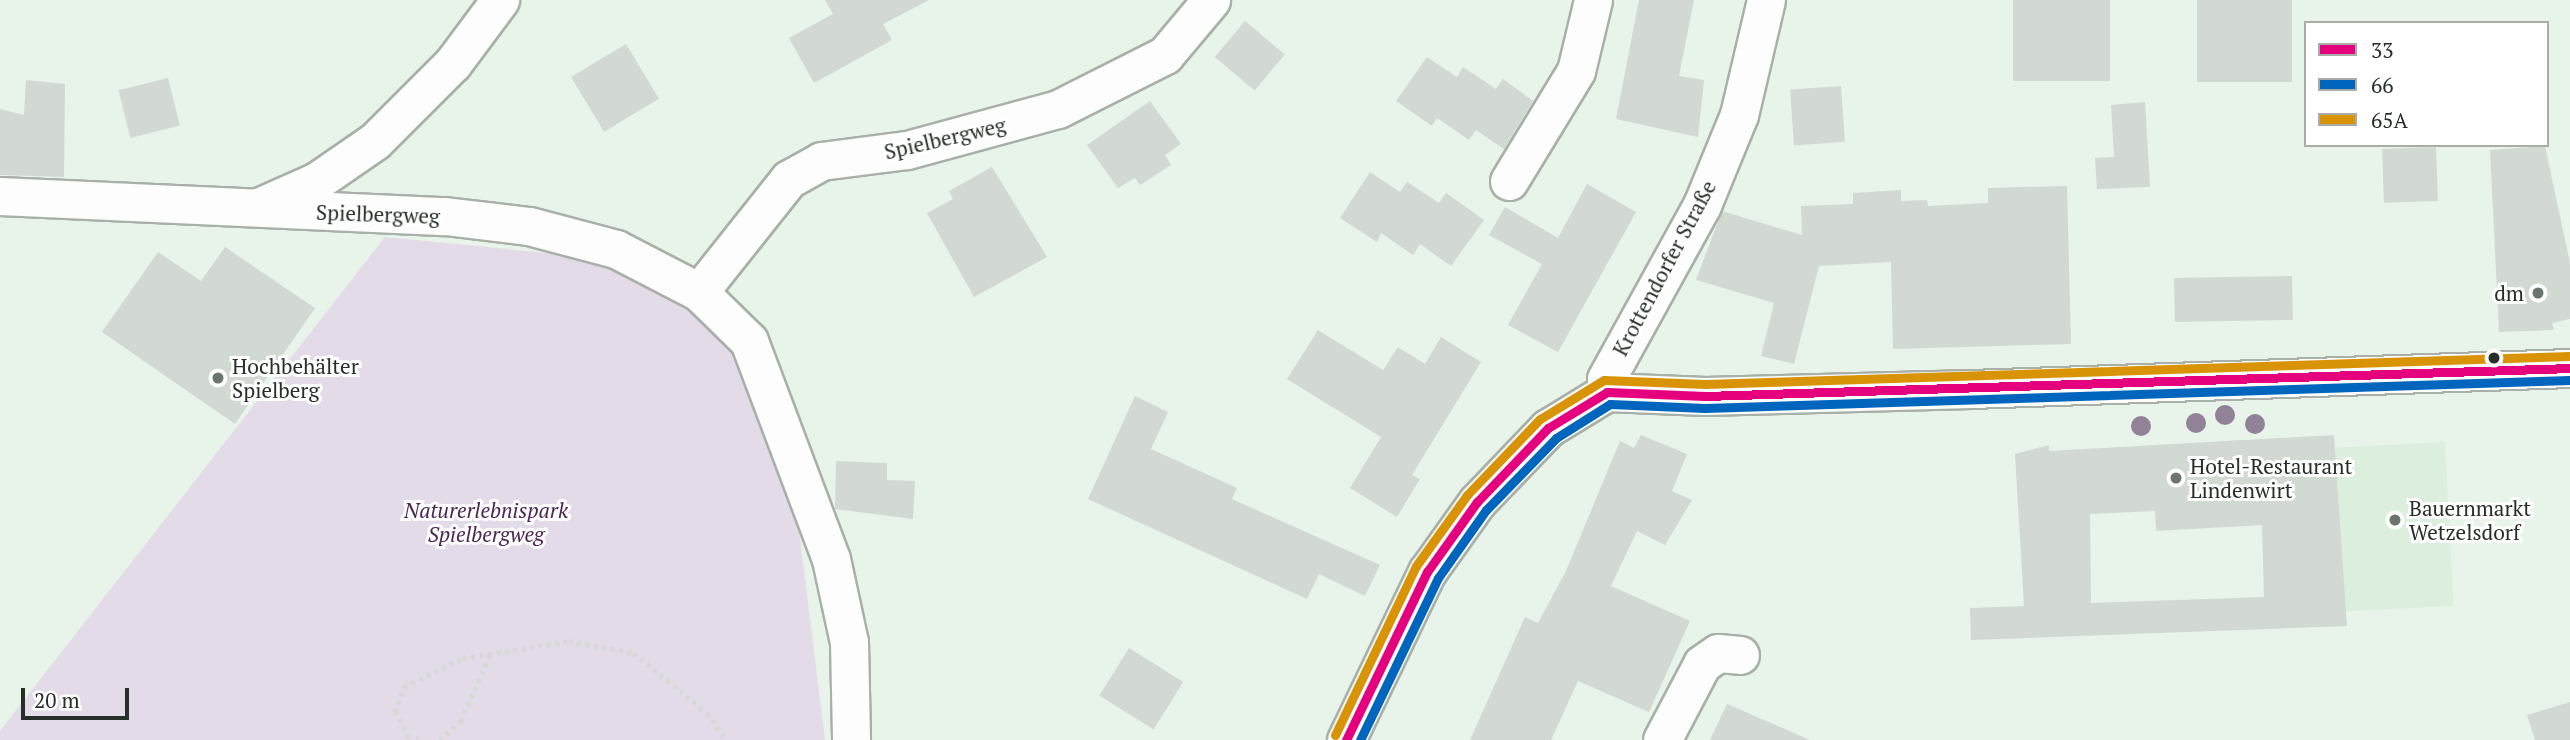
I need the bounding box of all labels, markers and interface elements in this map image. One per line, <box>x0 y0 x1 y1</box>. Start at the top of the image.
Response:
legend <box>2304 21 2549 147</box>
text: 33 <box>2371 36 2393 64</box>
text: 66 <box>2371 71 2393 99</box>
text: 65A <box>2371 106 2408 134</box>
street label: Spielbergweg <box>882 112 1008 164</box>
street label: Krottendorfer Straße <box>1607 176 1721 360</box>
street label: Spielbergweg <box>316 199 440 229</box>
place label: dm <box>2494 280 2524 306</box>
marker: dm <box>2530 285 2546 301</box>
unlabelled marker <box>2487 351 2501 365</box>
place label: Hochbehälter Spielberg <box>232 353 359 403</box>
marker: Hochbehälter Spielberg <box>210 370 226 386</box>
place label: Hotel-Restaurant Lindenwirt <box>2190 453 2352 503</box>
marker: Hotel-Restaurant Lindenwirt <box>2168 470 2184 486</box>
place label: Bauernmarkt Wetzelsdorf <box>2409 495 2531 545</box>
park label: Naturerlebnispark Spielbergweg <box>404 497 568 547</box>
marker: Bauernmarkt Wetzelsdorf <box>2387 512 2403 528</box>
scale bar <box>24 674 133 718</box>
text: 20 m <box>34 686 80 714</box>

